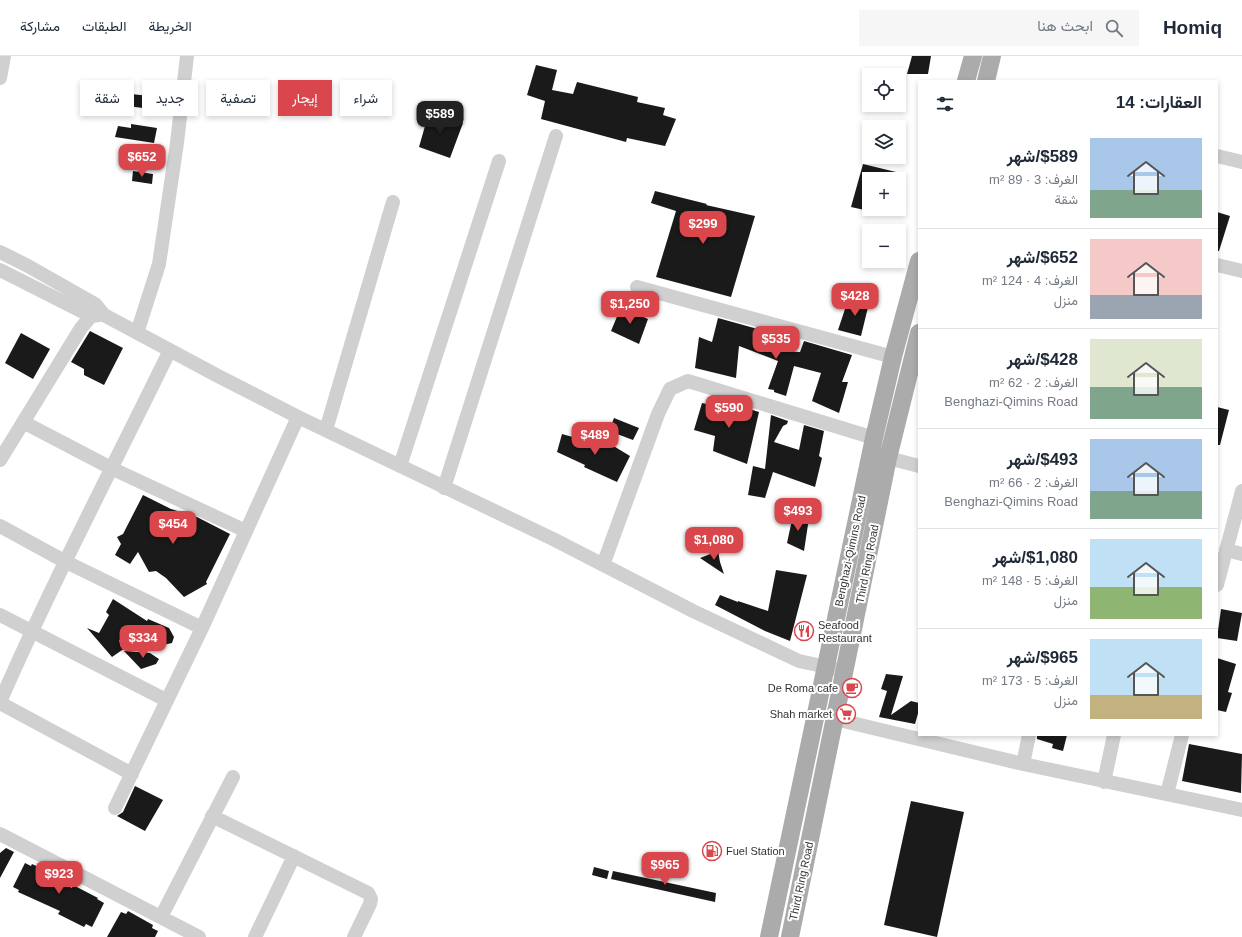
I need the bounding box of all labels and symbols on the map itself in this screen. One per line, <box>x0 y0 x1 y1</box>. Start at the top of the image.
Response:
pin: $589 <box>416 101 464 135</box>
pin: $652 <box>118 144 166 178</box>
pin: $299 <box>679 211 727 245</box>
pin: $428 <box>831 283 879 317</box>
pin: $1,250 <box>597 291 663 325</box>
pin: $535 <box>752 326 800 360</box>
pin: $590 <box>705 395 753 429</box>
pin: $489 <box>571 422 619 456</box>
street label: Benghazi-Qimins Road <box>832 494 868 608</box>
pin: $493 <box>774 498 822 532</box>
pin: $454 <box>149 511 197 545</box>
street label: Third Ring Road <box>853 524 881 604</box>
pin: $1,080 <box>681 527 747 561</box>
place label: Seafood Restaurant <box>818 619 872 644</box>
restaurant icon: Seafood Restaurant <box>793 620 815 642</box>
pin: $334 <box>119 625 167 659</box>
cafe icon: De Roma cafe <box>841 677 863 699</box>
place label: De Roma cafe <box>768 682 838 694</box>
supermarket icon: Shah market <box>835 703 857 725</box>
place label: Shah market <box>770 708 832 720</box>
fuel station icon: Fuel Station <box>701 840 723 862</box>
street label: Third Ring Road <box>787 841 815 921</box>
place label: Fuel Station <box>726 845 785 857</box>
pin: $965 <box>641 852 689 886</box>
pin: $923 <box>35 861 83 895</box>

